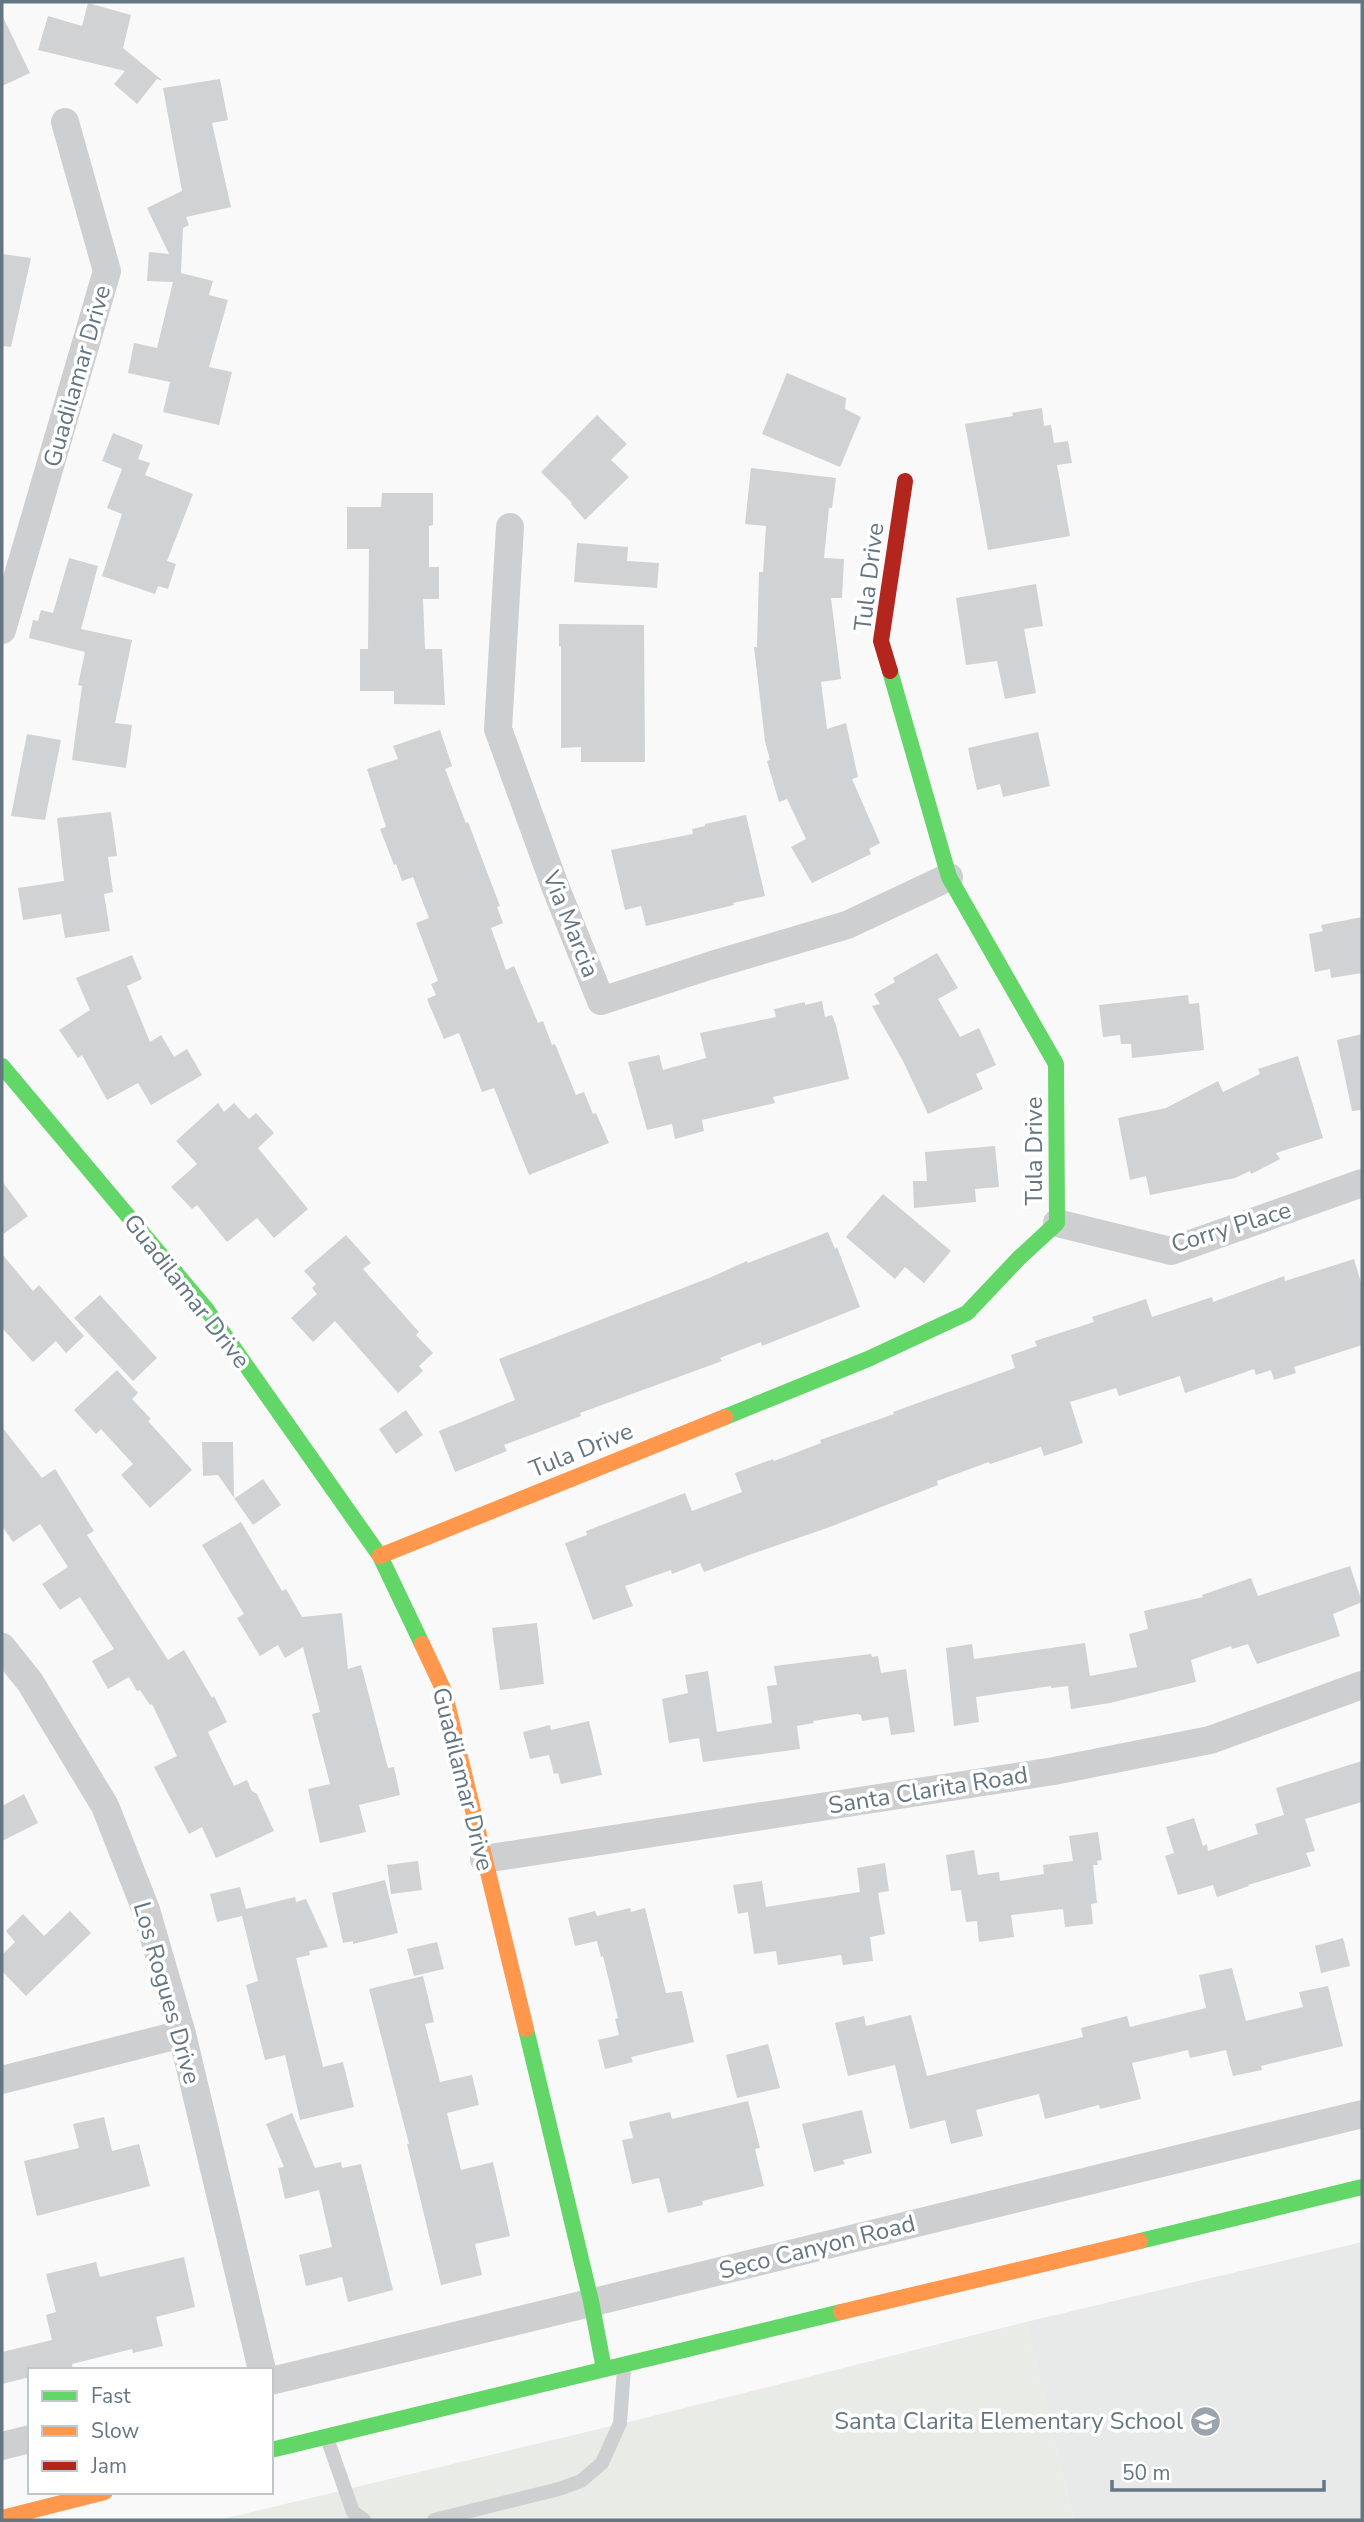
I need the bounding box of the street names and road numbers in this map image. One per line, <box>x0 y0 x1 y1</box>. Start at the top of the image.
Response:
street label: Guadilamar Drive <box>36 281 118 471</box>
street label: Tula Drive <box>846 521 892 633</box>
street label: Via Marcia <box>535 865 607 982</box>
street label: Tula Drive <box>1018 1096 1050 1206</box>
street label: Corry Place <box>1167 1194 1295 1260</box>
street label: Guadilamar Drive <box>117 1207 257 1375</box>
street label: Tula Drive <box>524 1415 638 1485</box>
street label: Guadilamar Drive <box>425 1684 501 1874</box>
street label: Santa Clarita Road <box>826 1758 1030 1822</box>
street label: Los Rogues Drive <box>126 1898 208 2088</box>
street label: Seco Canyon Road <box>716 2207 918 2287</box>

